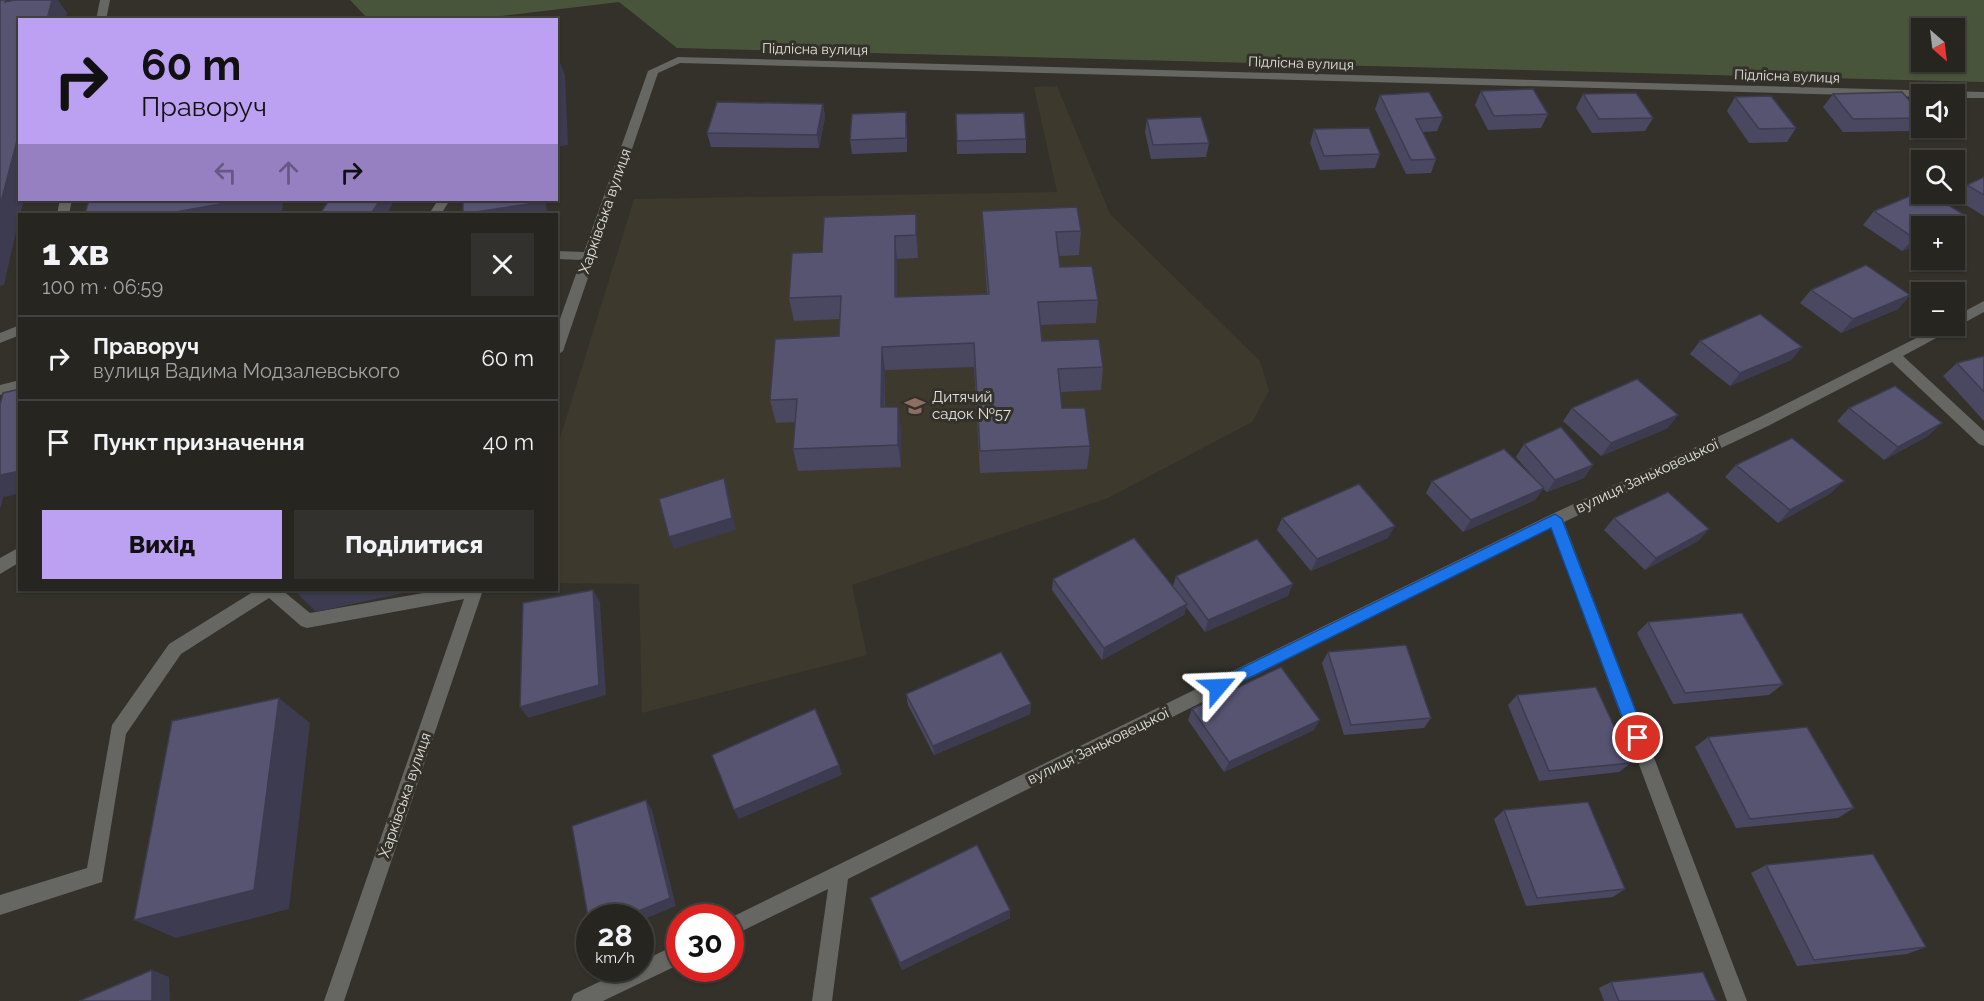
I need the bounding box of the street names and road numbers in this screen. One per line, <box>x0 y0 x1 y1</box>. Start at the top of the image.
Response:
street label: Підлісна вулиця <box>762 40 868 58</box>
street label: Підлісна вулиця <box>1248 53 1354 73</box>
street label: Підлісна вулиця <box>1734 66 1840 86</box>
street label: Харківська вулиця <box>575 146 635 276</box>
street label: вулиця Заньковецької <box>1573 435 1722 517</box>
street label: вулиця Заньковецької <box>1024 704 1172 788</box>
street label: Харківська вулиця <box>375 730 435 860</box>

